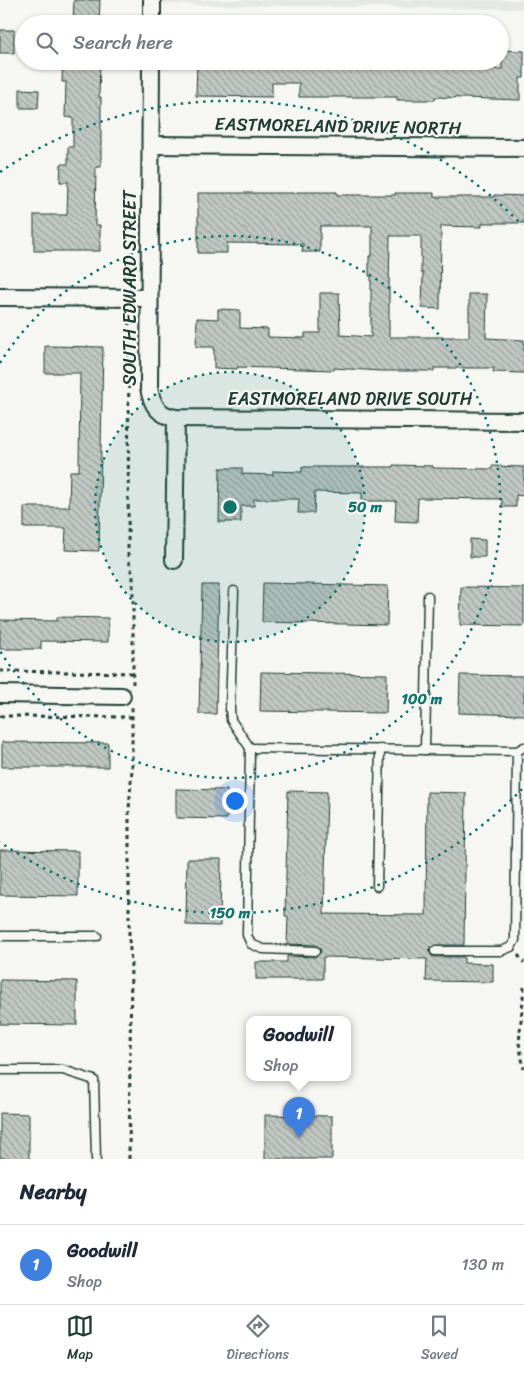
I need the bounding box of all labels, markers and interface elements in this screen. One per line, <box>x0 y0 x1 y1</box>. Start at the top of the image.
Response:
search box <box>15 15 509 70</box>
text: Search here <box>73 26 173 59</box>
icon: search <box>33 29 61 57</box>
street label: EASTMORELAND DRIVE NORTH <box>214 108 462 144</box>
street label: SOUTH EDWARD STREET <box>114 189 146 386</box>
street label: EASTMORELAND DRIVE SOUTH <box>228 383 473 415</box>
text: 50 m <box>348 494 383 520</box>
centre of rings <box>221 498 239 516</box>
text: 100 m <box>402 686 443 712</box>
your location <box>222 788 248 814</box>
text: 150 m <box>210 900 251 926</box>
popup <box>246 1016 351 1081</box>
text: Goodwill <box>263 1018 334 1051</box>
text: Shop <box>263 1051 298 1080</box>
pin: 1 <box>283 1097 315 1138</box>
text: Nearby <box>20 1173 86 1211</box>
text: Goodwill <box>67 1234 137 1267</box>
text: 1 <box>33 1250 39 1279</box>
text: 130 m <box>462 1250 504 1279</box>
text: Shop <box>67 1267 102 1296</box>
tab: Map <box>66 1312 94 1367</box>
tab: Directions <box>226 1312 289 1367</box>
tab: Saved <box>421 1312 458 1367</box>

